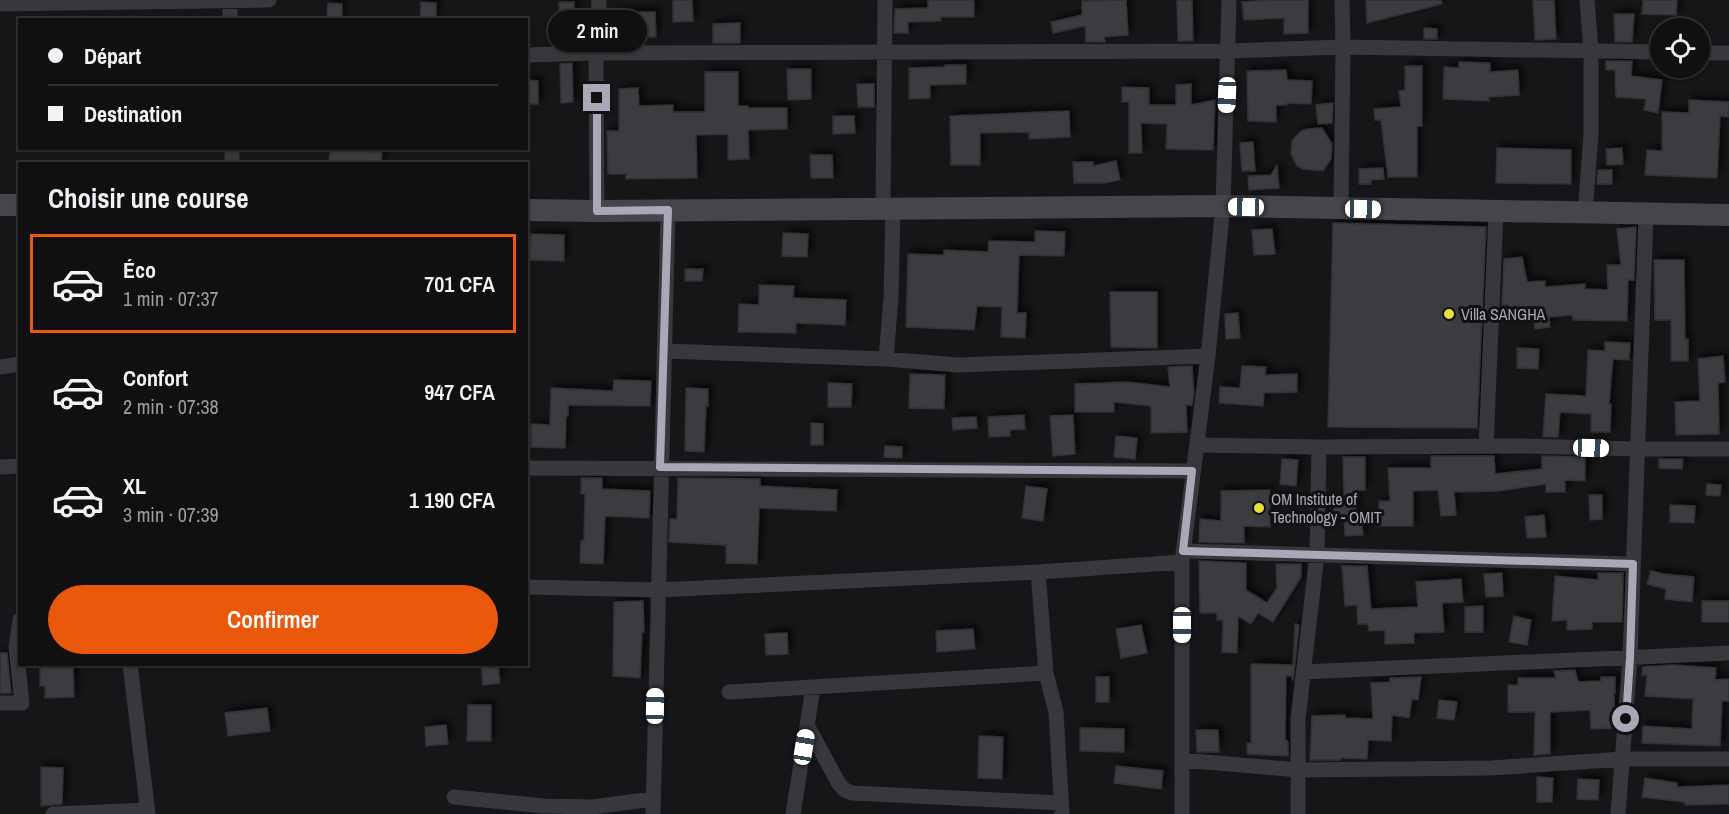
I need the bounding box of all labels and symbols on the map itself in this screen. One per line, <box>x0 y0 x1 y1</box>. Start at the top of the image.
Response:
callout: 2 min <box>548 11 646 53</box>
car <box>1217 77 1237 113</box>
route end <box>583 84 610 111</box>
car <box>1228 198 1264 216</box>
car <box>1345 200 1381 218</box>
place label: Villa SANGHA <box>1461 303 1546 325</box>
marker: Villa SANGHA <box>1442 307 1456 321</box>
car <box>1573 438 1609 458</box>
place label: OM Institute of Technology - OMIT <box>1271 488 1382 528</box>
marker: OM Institute of Technology - OMIT <box>1252 501 1266 515</box>
car <box>1173 607 1191 643</box>
car <box>646 688 664 724</box>
route start <box>1612 705 1639 732</box>
car <box>792 728 816 766</box>

